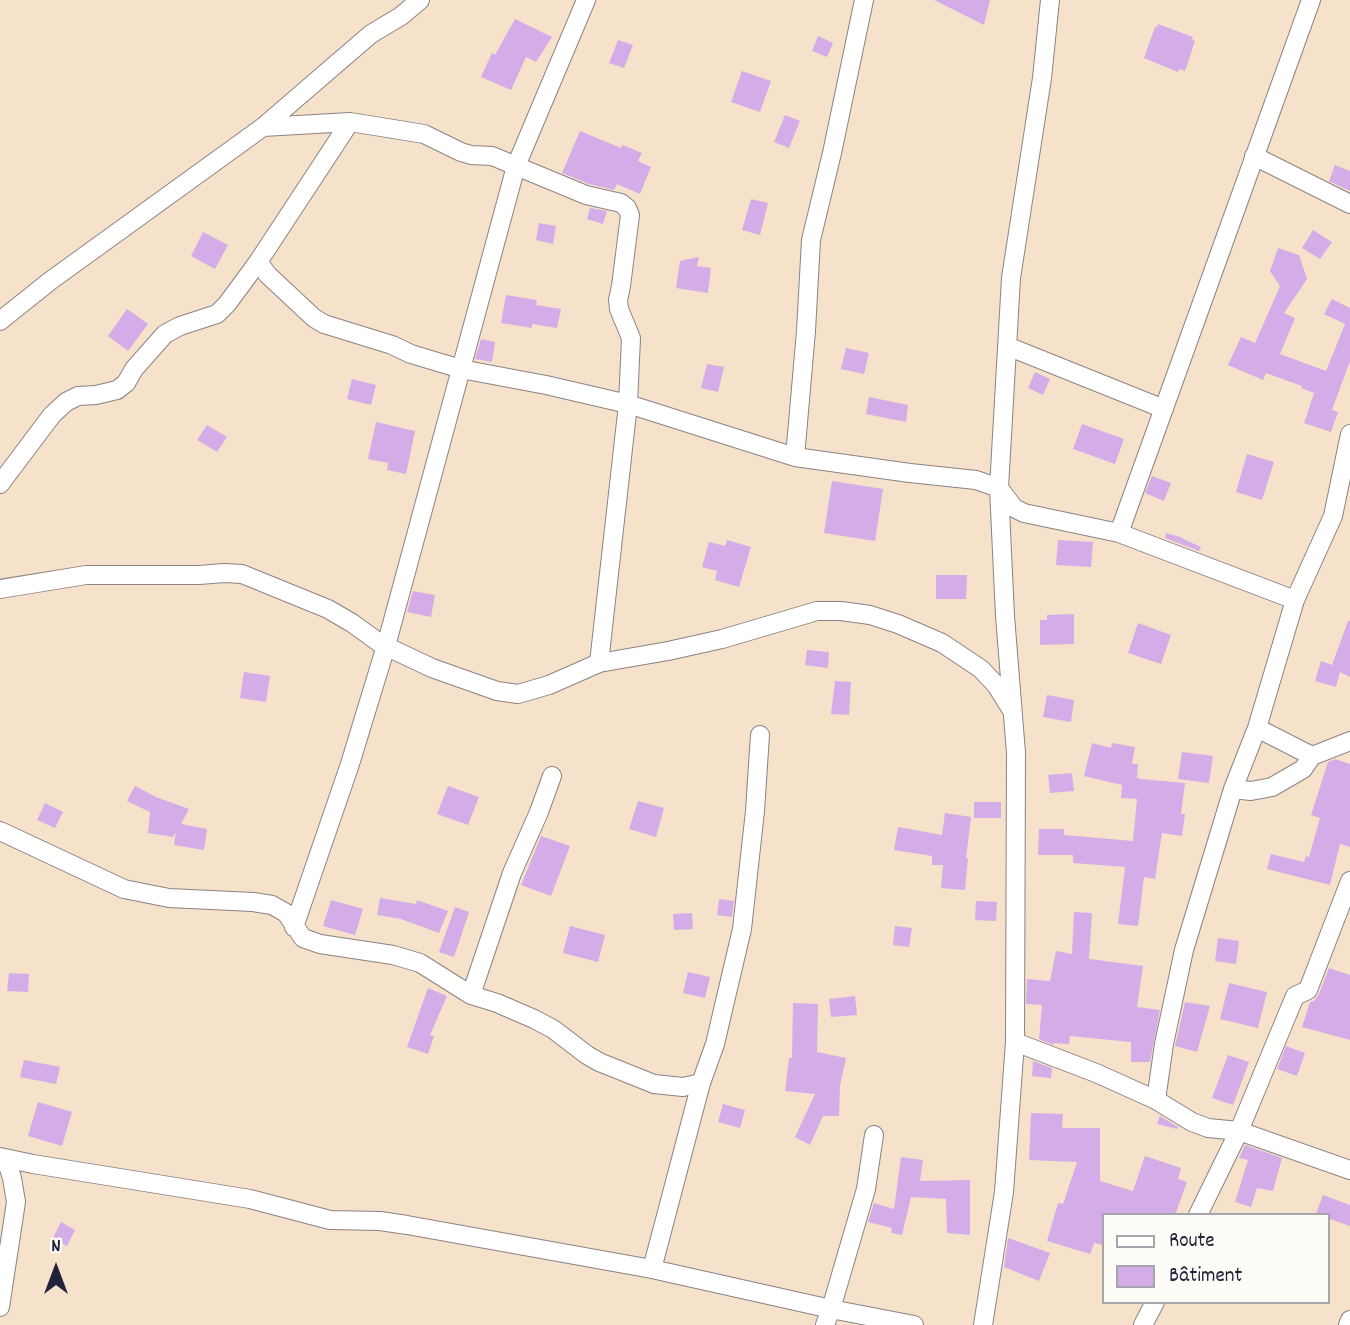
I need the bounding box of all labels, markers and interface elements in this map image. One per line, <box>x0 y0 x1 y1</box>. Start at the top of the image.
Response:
legend <box>1102 1213 1329 1304</box>
text: Route <box>1169 1227 1215 1257</box>
north arrow <box>21 1234 91 1304</box>
text: N <box>51 1234 61 1261</box>
text: Bâtiment <box>1169 1262 1242 1292</box>

